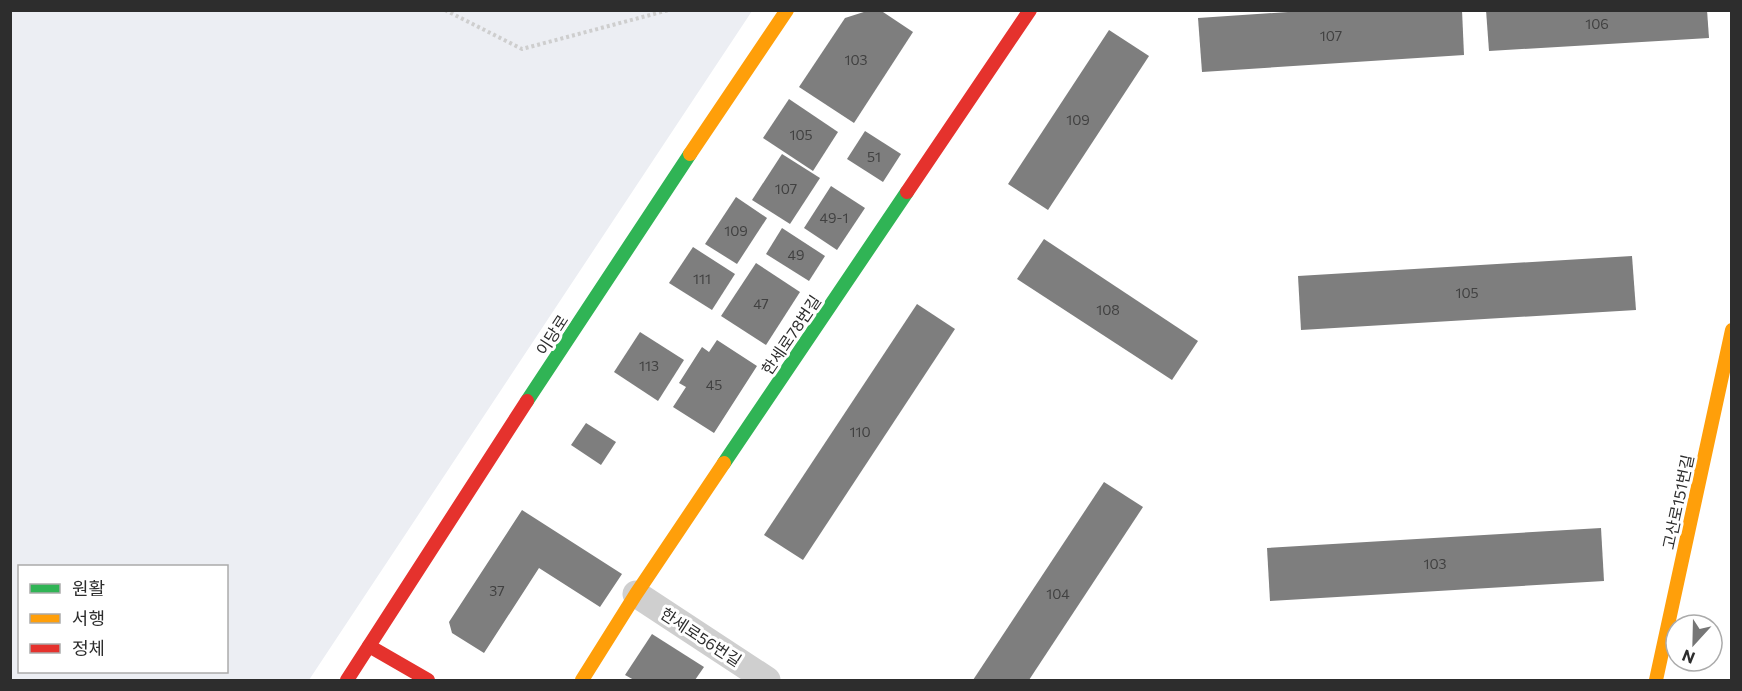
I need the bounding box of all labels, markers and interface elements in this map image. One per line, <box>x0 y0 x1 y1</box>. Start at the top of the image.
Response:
house number: 106 <box>1585 15 1609 32</box>
house number: 107 <box>1320 27 1342 44</box>
house number: 103 <box>844 51 868 68</box>
house number: 109 <box>1066 111 1090 128</box>
house number: 105 <box>789 126 813 143</box>
house number: 51 <box>867 148 881 165</box>
house number: 107 <box>775 180 797 197</box>
house number: 49-1 <box>820 209 848 226</box>
house number: 109 <box>724 222 748 239</box>
house number: 49 <box>788 246 804 263</box>
house number: 111 <box>693 270 711 287</box>
house number: 105 <box>1455 284 1479 301</box>
street label: 한세로78번길 <box>757 291 824 378</box>
house number: 47 <box>753 295 769 312</box>
house number: 108 <box>1096 301 1120 318</box>
street label: 이당로 <box>532 311 572 358</box>
house number: 113 <box>639 357 659 374</box>
house number: 45 <box>706 376 722 393</box>
house number: 110 <box>849 423 871 440</box>
street label: 고산로151번길 <box>1658 453 1697 551</box>
house number: 103 <box>1423 555 1447 572</box>
legend <box>18 565 228 673</box>
text: 원활 <box>72 577 105 599</box>
house number: 37 <box>489 582 505 599</box>
house number: 104 <box>1046 585 1070 602</box>
street label: 한세로56번길 <box>657 603 745 670</box>
text: 서행 <box>72 607 105 629</box>
north arrow <box>1664 613 1724 673</box>
text: 정체 <box>72 637 105 659</box>
text: N <box>1679 646 1697 668</box>

